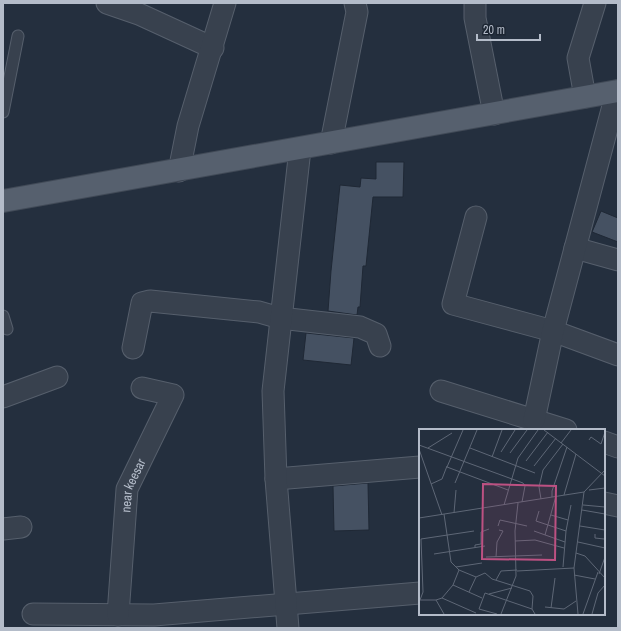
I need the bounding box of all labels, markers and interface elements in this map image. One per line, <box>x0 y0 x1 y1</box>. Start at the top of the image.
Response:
scale bar <box>477 16 540 42</box>
text: 20 m <box>483 22 505 38</box>
inset map <box>419 429 605 615</box>
street label: near keesar <box>117 456 150 513</box>

